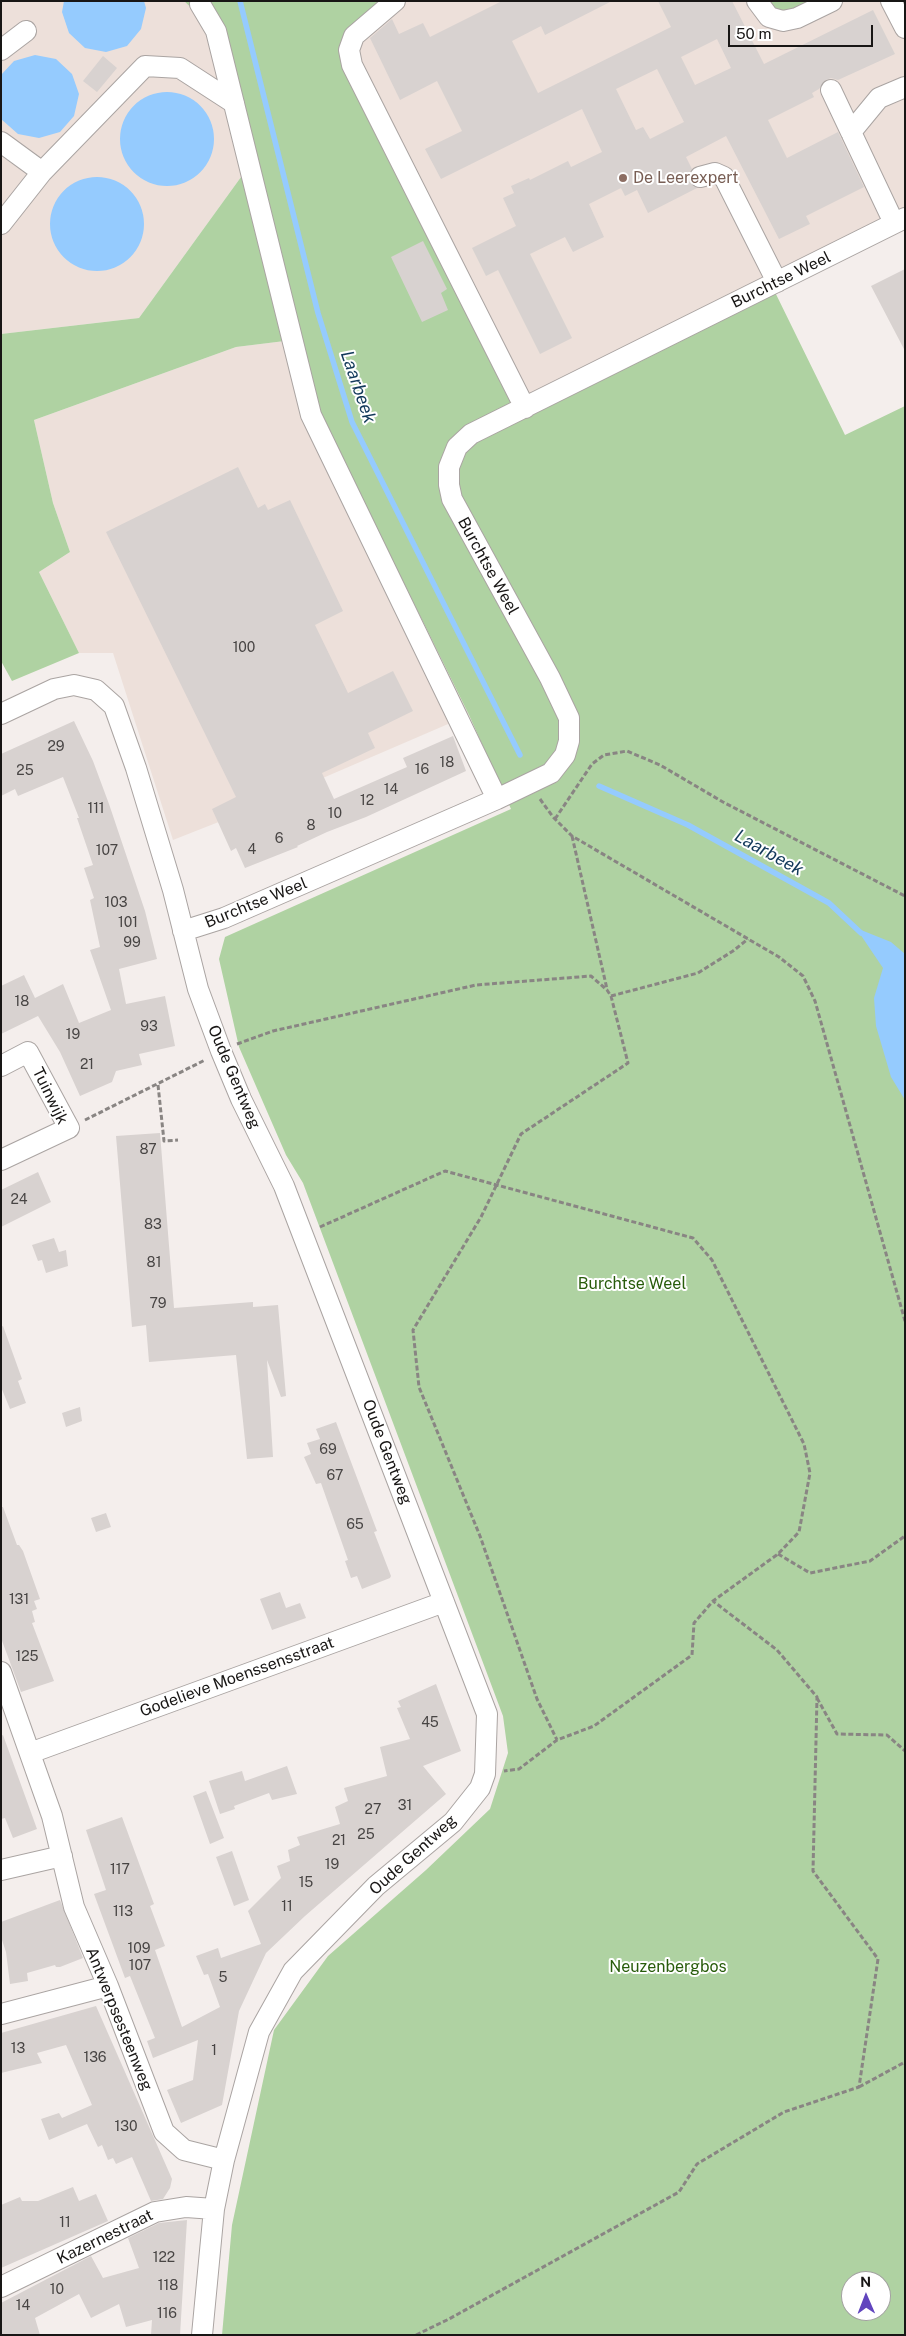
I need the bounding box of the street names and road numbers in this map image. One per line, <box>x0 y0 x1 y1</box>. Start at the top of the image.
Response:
street label: Burchtse Weel <box>728 248 834 312</box>
street label: Burchtse Weel <box>453 514 523 618</box>
street label: Burchtse Weel <box>202 874 310 932</box>
street label: Oude Gentweg <box>204 1022 264 1132</box>
street label: Tuinwijk <box>28 1064 72 1128</box>
street label: Oude Gentweg <box>358 1397 416 1507</box>
street label: Godelieve Moenssensstraat <box>137 1633 337 1721</box>
street label: Oude Gentweg <box>365 1811 461 1899</box>
street label: Antwerpsesteenweg <box>81 1944 157 2094</box>
street label: Kazernestraat <box>54 2205 156 2269</box>

